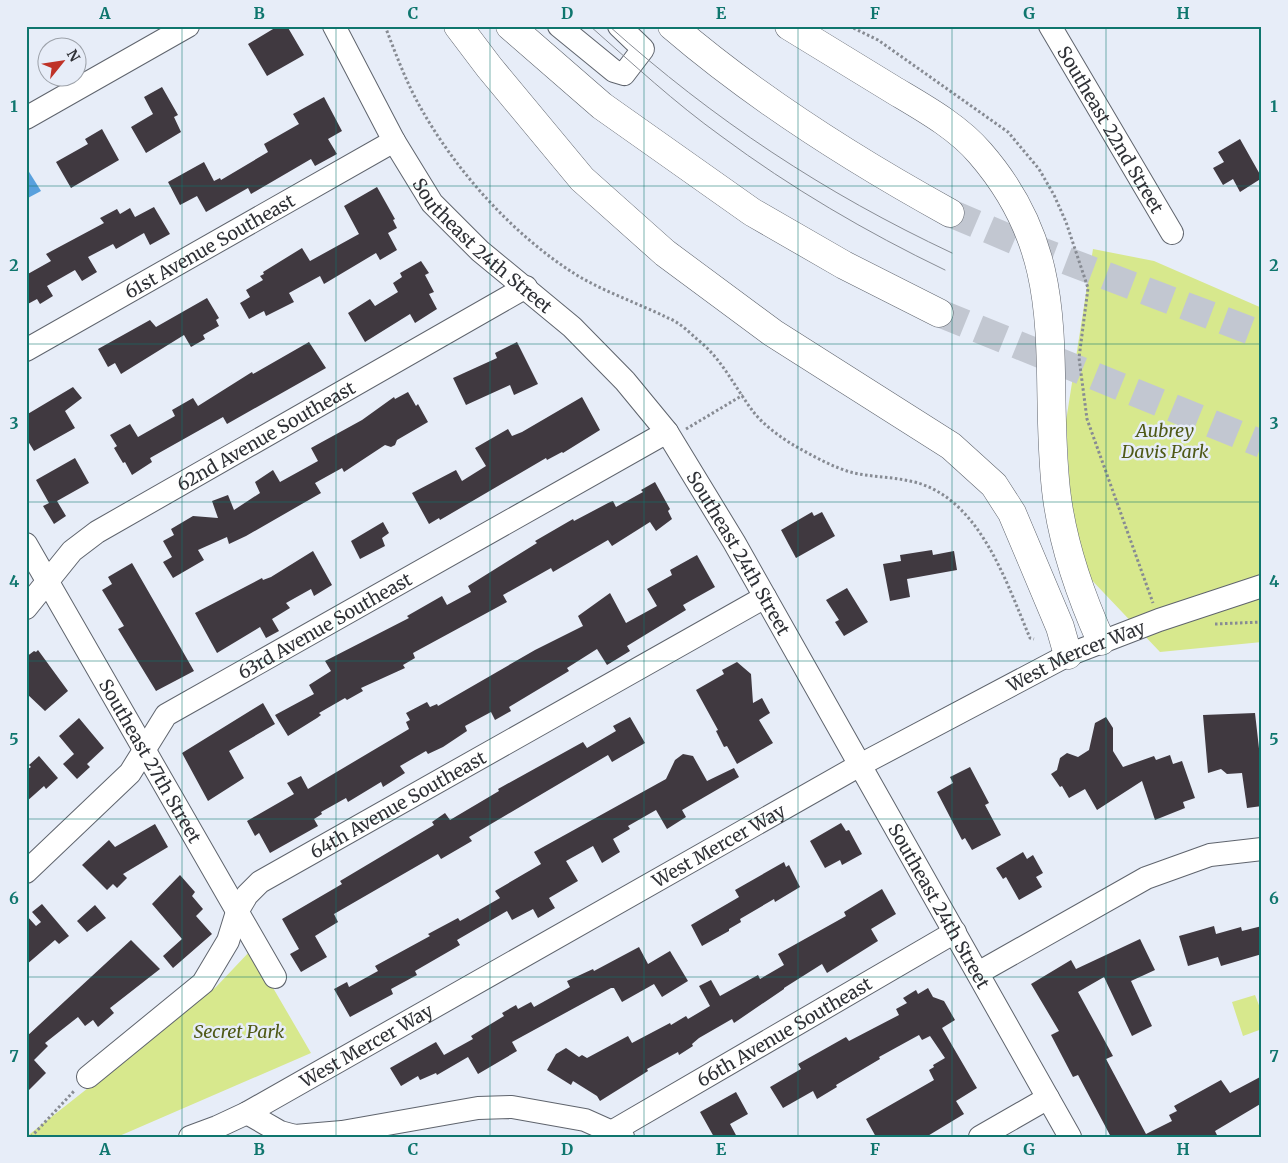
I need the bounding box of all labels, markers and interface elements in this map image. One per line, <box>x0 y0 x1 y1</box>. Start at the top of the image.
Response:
text: A <box>98 3 111 23</box>
text: B <box>253 3 265 23</box>
text: C <box>408 3 418 23</box>
text: D <box>561 3 573 23</box>
text: E <box>716 3 727 23</box>
text: F <box>870 3 880 23</box>
text: G <box>1023 3 1035 23</box>
text: H <box>1176 3 1190 23</box>
north arrow <box>38 38 88 88</box>
street label: Southeast 22nd Street <box>1053 42 1169 217</box>
text: N <box>63 46 84 65</box>
text: 1 <box>10 96 18 116</box>
text: 1 <box>1270 96 1278 116</box>
street label: Southeast 24th Street <box>408 174 557 318</box>
street label: 61st Avenue Southeast <box>120 188 298 303</box>
text: 2 <box>9 255 19 275</box>
text: 2 <box>1269 255 1279 275</box>
street label: 62nd Avenue Southeast <box>173 376 359 496</box>
text: 3 <box>9 413 19 433</box>
text: 3 <box>1269 413 1279 433</box>
park label: Aubrey Davis Park <box>1120 419 1209 463</box>
street label: Southeast 24th Street <box>682 467 796 639</box>
street label: 63rd Avenue Southeast <box>234 567 416 684</box>
text: 4 <box>9 571 19 591</box>
text: 4 <box>1269 571 1279 591</box>
street label: West Mercer Way <box>1002 615 1149 697</box>
street label: Southeast 27th Street <box>94 675 207 847</box>
text: 5 <box>9 729 19 749</box>
text: 5 <box>1269 729 1279 749</box>
street label: 64th Avenue Southeast <box>306 745 490 863</box>
street label: West Mercer Way <box>647 798 789 893</box>
street label: Southeast 24th Street <box>884 819 995 993</box>
text: 6 <box>9 888 19 908</box>
text: 6 <box>1269 888 1279 908</box>
street label: 66th Avenue Southeast <box>693 972 876 1091</box>
street label: West Mercer Way <box>295 998 437 1093</box>
park label: Secret Park <box>194 1020 284 1043</box>
text: 7 <box>9 1046 19 1066</box>
text: 7 <box>1269 1046 1279 1066</box>
text: A <box>98 1139 111 1159</box>
text: B <box>253 1139 265 1159</box>
text: C <box>408 1139 418 1159</box>
text: D <box>561 1139 573 1159</box>
text: E <box>716 1139 727 1159</box>
text: F <box>870 1139 880 1159</box>
text: G <box>1023 1139 1035 1159</box>
text: H <box>1176 1139 1190 1159</box>

